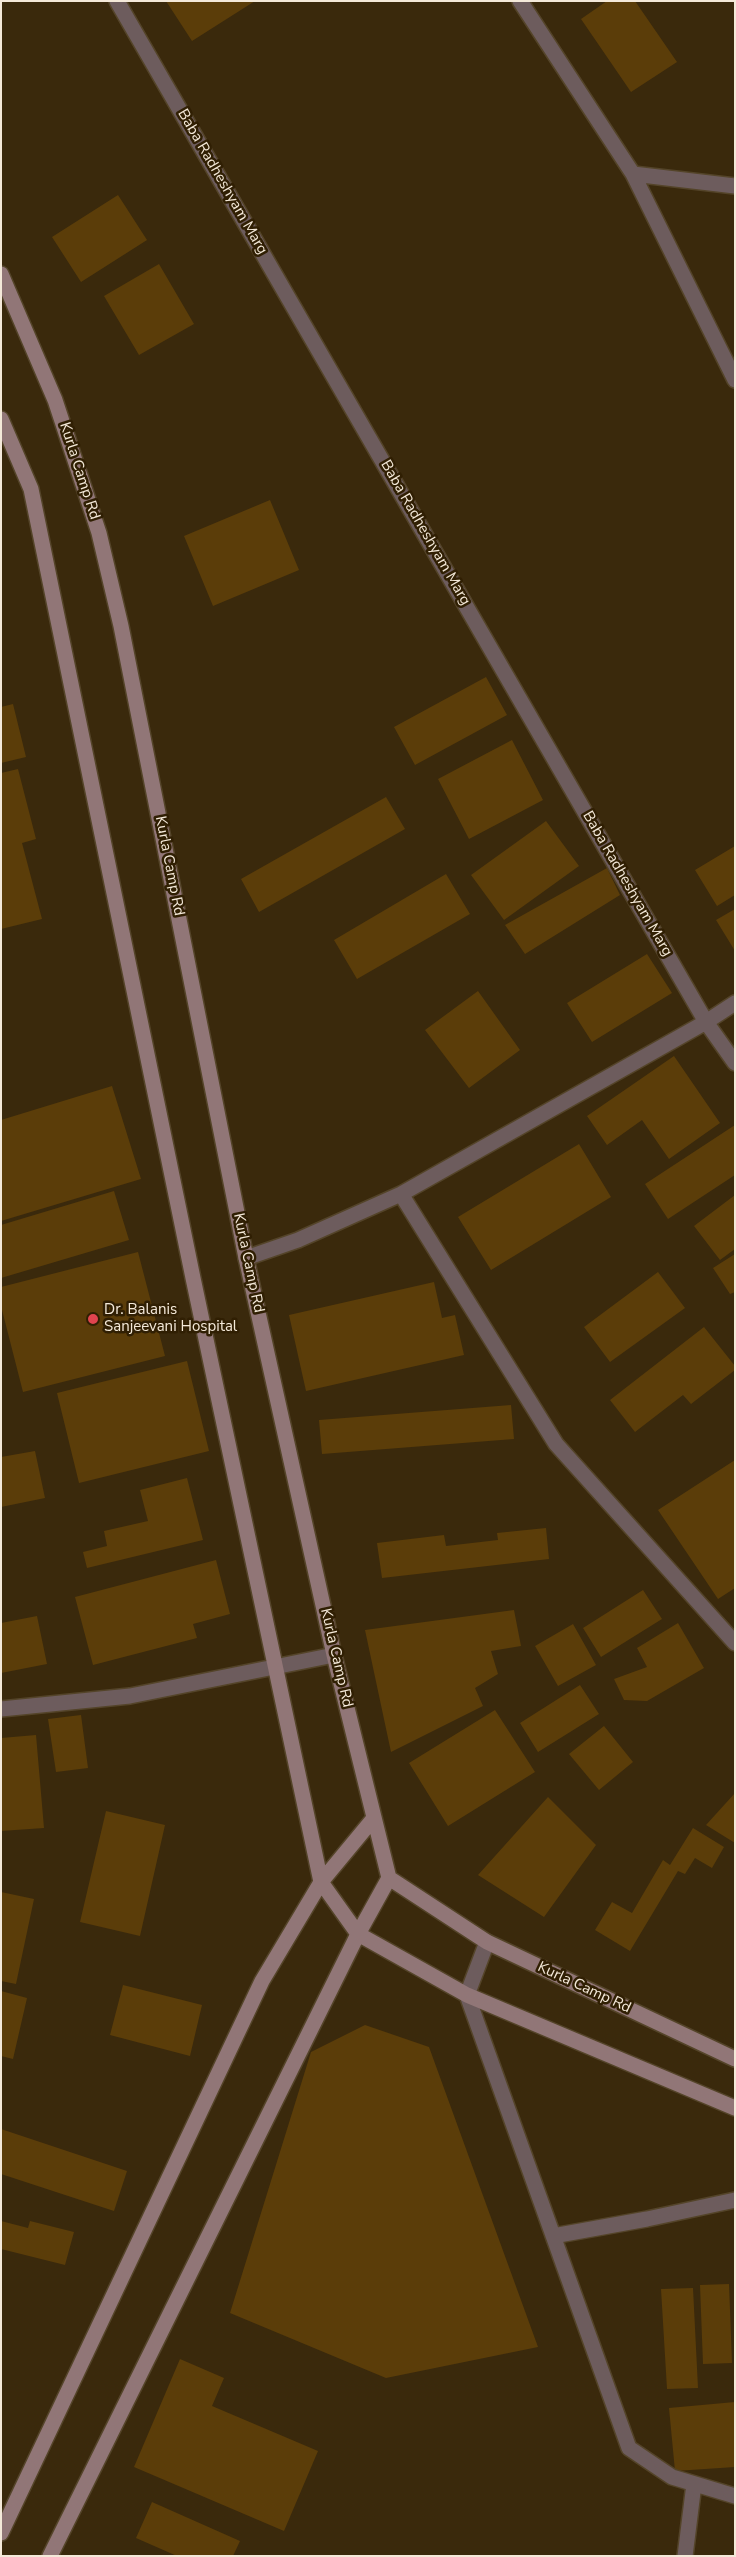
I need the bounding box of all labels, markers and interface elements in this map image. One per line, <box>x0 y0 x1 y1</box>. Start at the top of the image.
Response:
street label: Baba Radheshyam Marg <box>173 106 271 258</box>
street label: Kurla Camp Rd <box>55 420 103 522</box>
street label: Baba Radheshyam Marg <box>376 457 474 609</box>
street label: Baba Radheshyam Marg <box>578 808 676 960</box>
street label: Kurla Camp Rd <box>151 815 187 917</box>
street label: Kurla Camp Rd <box>229 1212 267 1314</box>
place label: Dr. Balanis Sanjeevani Hospital <box>104 1301 237 1336</box>
marker: Dr. Balanis Sanjeevani Hospital <box>86 1312 100 1326</box>
street label: Kurla Camp Rd <box>316 1607 356 1709</box>
street label: Kurla Camp Rd <box>534 1958 634 2018</box>

